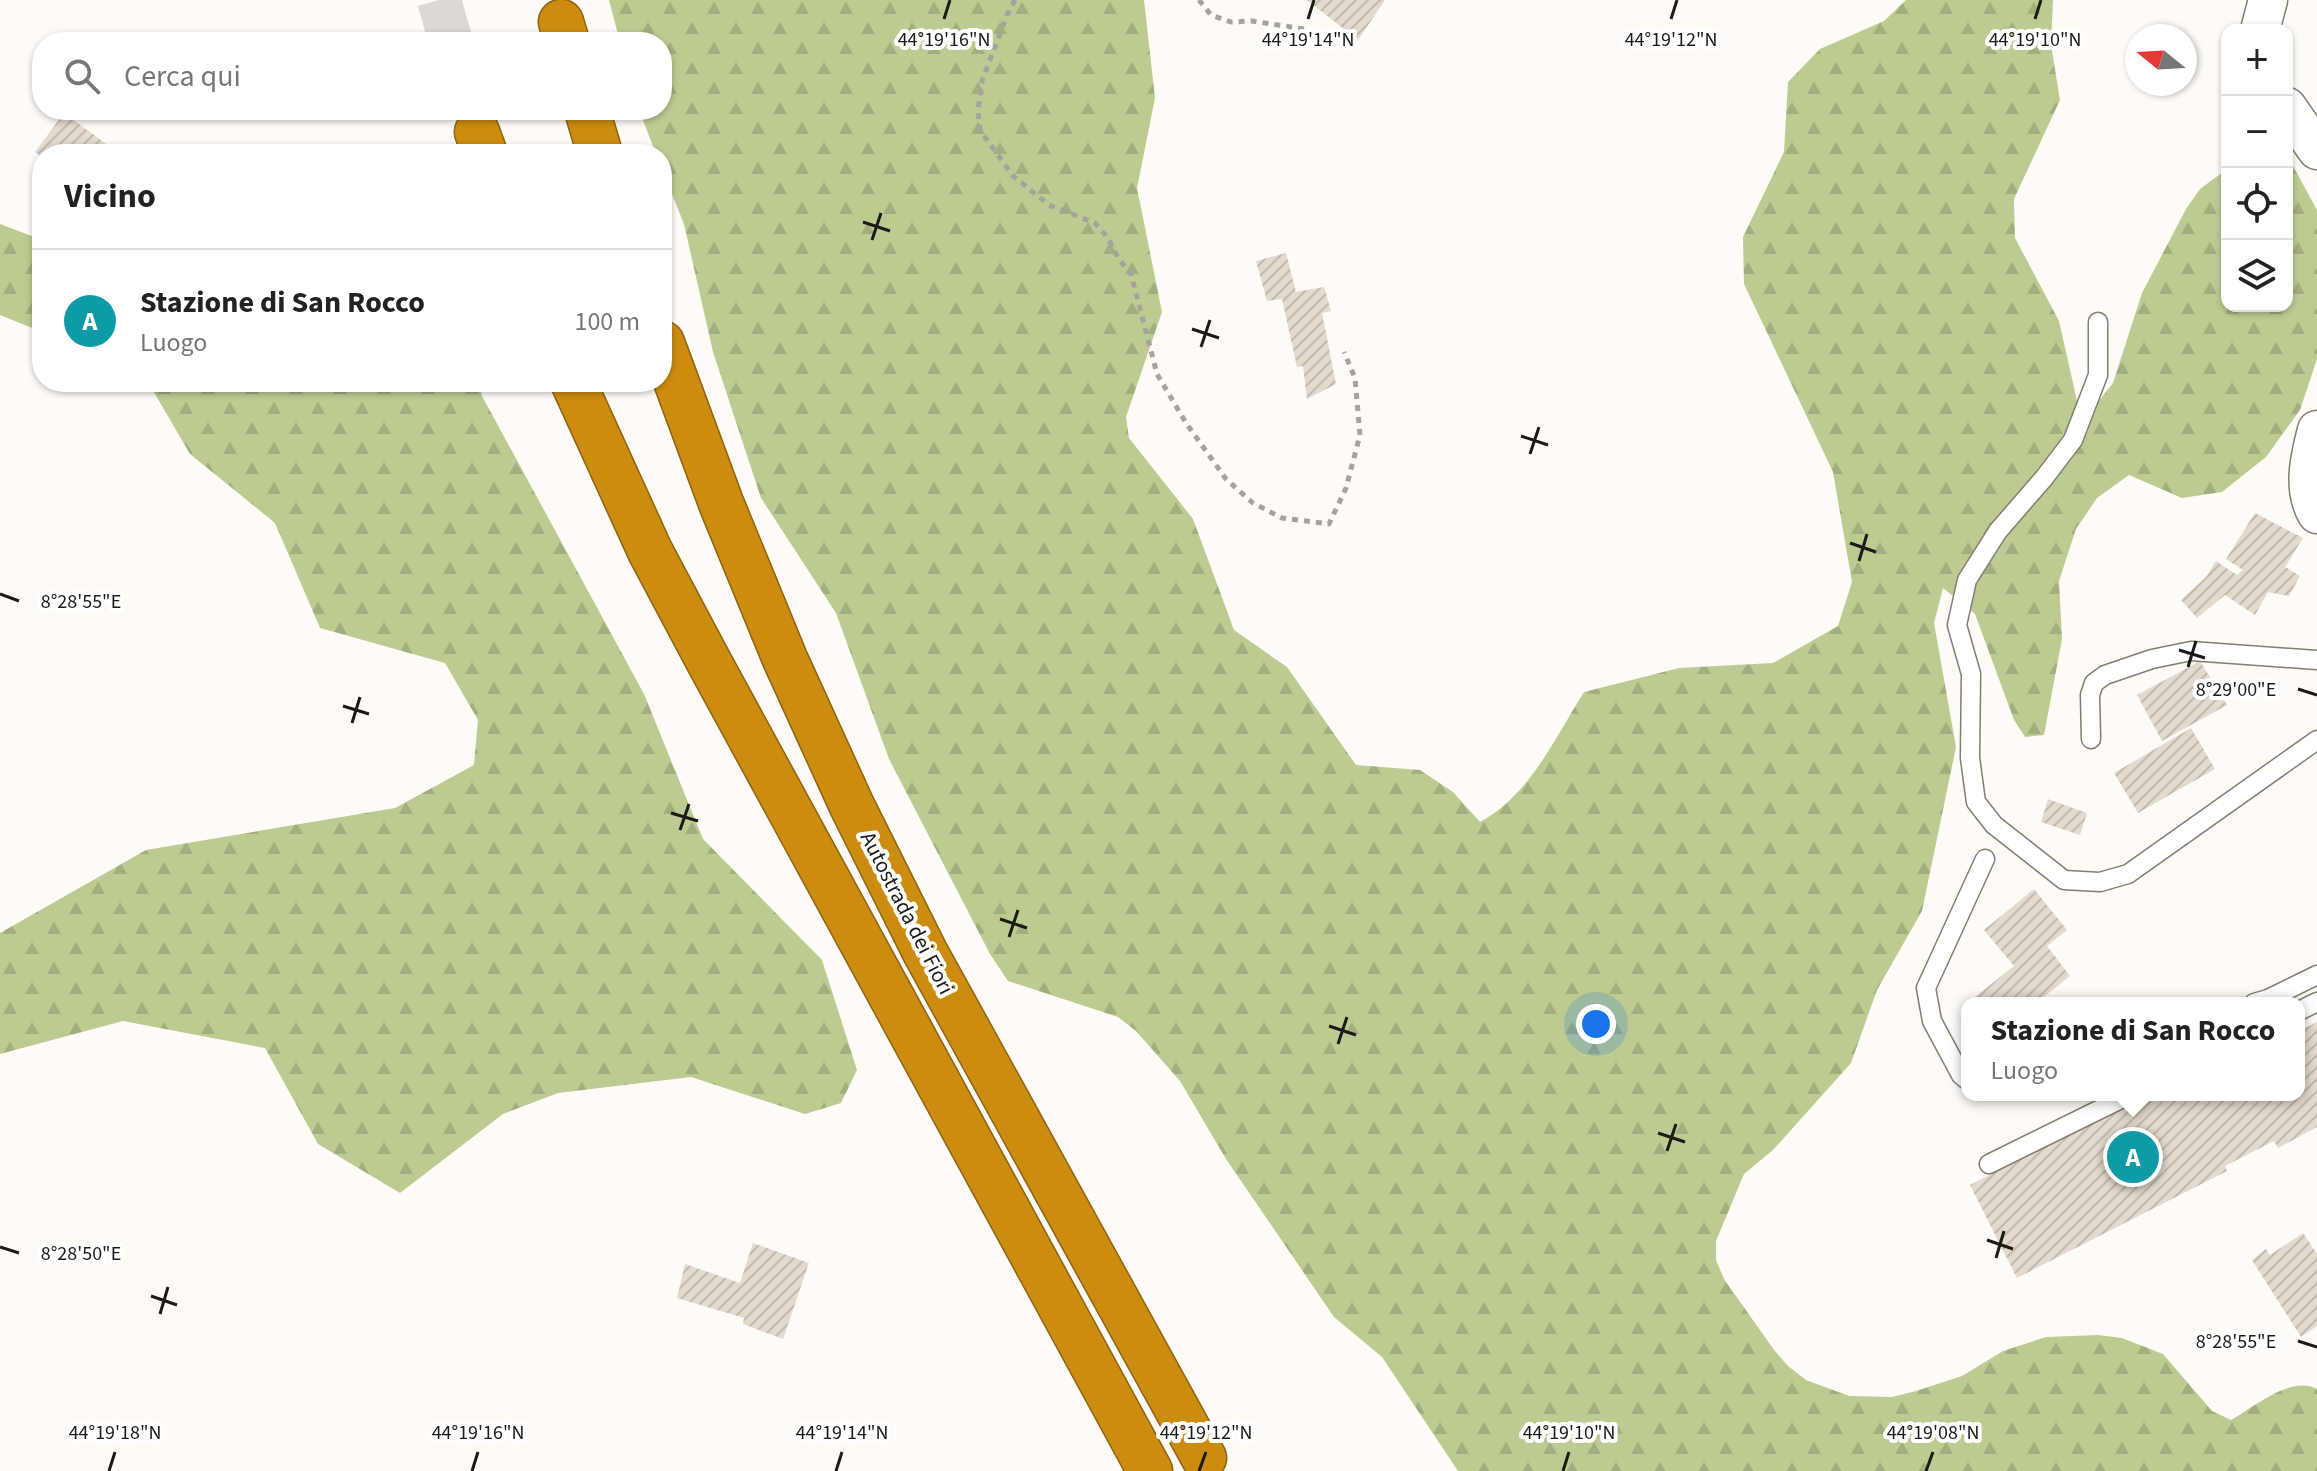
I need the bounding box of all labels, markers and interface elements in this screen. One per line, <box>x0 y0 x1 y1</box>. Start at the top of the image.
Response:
north arrow <box>2125 24 2197 96</box>
map controls <box>2221 24 2293 312</box>
button: + <box>2221 24 2293 96</box>
text: 44°19'16"N <box>898 26 990 54</box>
text: 44°19'14"N <box>1262 26 1354 54</box>
text: 44°19'12"N <box>1625 26 1717 54</box>
text: 44°19'10"N <box>1989 26 2081 54</box>
search box <box>32 32 672 120</box>
icon: search <box>60 54 104 98</box>
text: Cerca qui <box>124 55 241 98</box>
button: − <box>2221 96 2293 168</box>
button: locate <box>2221 168 2293 240</box>
text: Vicino <box>64 172 156 221</box>
button: layers <box>2221 240 2293 312</box>
text: Stazione di San Rocco <box>140 281 425 324</box>
text: A <box>83 303 97 340</box>
text: 100 m <box>574 303 640 340</box>
text: Luogo <box>140 324 207 361</box>
text: 8°28'55"E <box>41 588 121 616</box>
text: 8°29'00"E <box>2196 676 2276 704</box>
street label: Autostrada dei Fiori <box>852 826 962 1000</box>
popup <box>1961 997 2305 1101</box>
your location <box>1576 1004 1616 1044</box>
text: Stazione di San Rocco <box>1991 1009 2275 1052</box>
text: Luogo <box>1991 1052 2058 1089</box>
pin: A <box>2107 1127 2159 1187</box>
text: 8°28'50"E <box>41 1240 121 1268</box>
text: 8°28'55"E <box>2196 1328 2276 1356</box>
text: 44°19'18"N <box>69 1419 161 1447</box>
text: 44°19'16"N <box>432 1419 524 1447</box>
text: 44°19'14"N <box>796 1419 888 1447</box>
text: 44°19'12"N <box>1160 1419 1252 1447</box>
text: 44°19'10"N <box>1523 1419 1615 1447</box>
text: 44°19'08"N <box>1887 1419 1979 1447</box>

